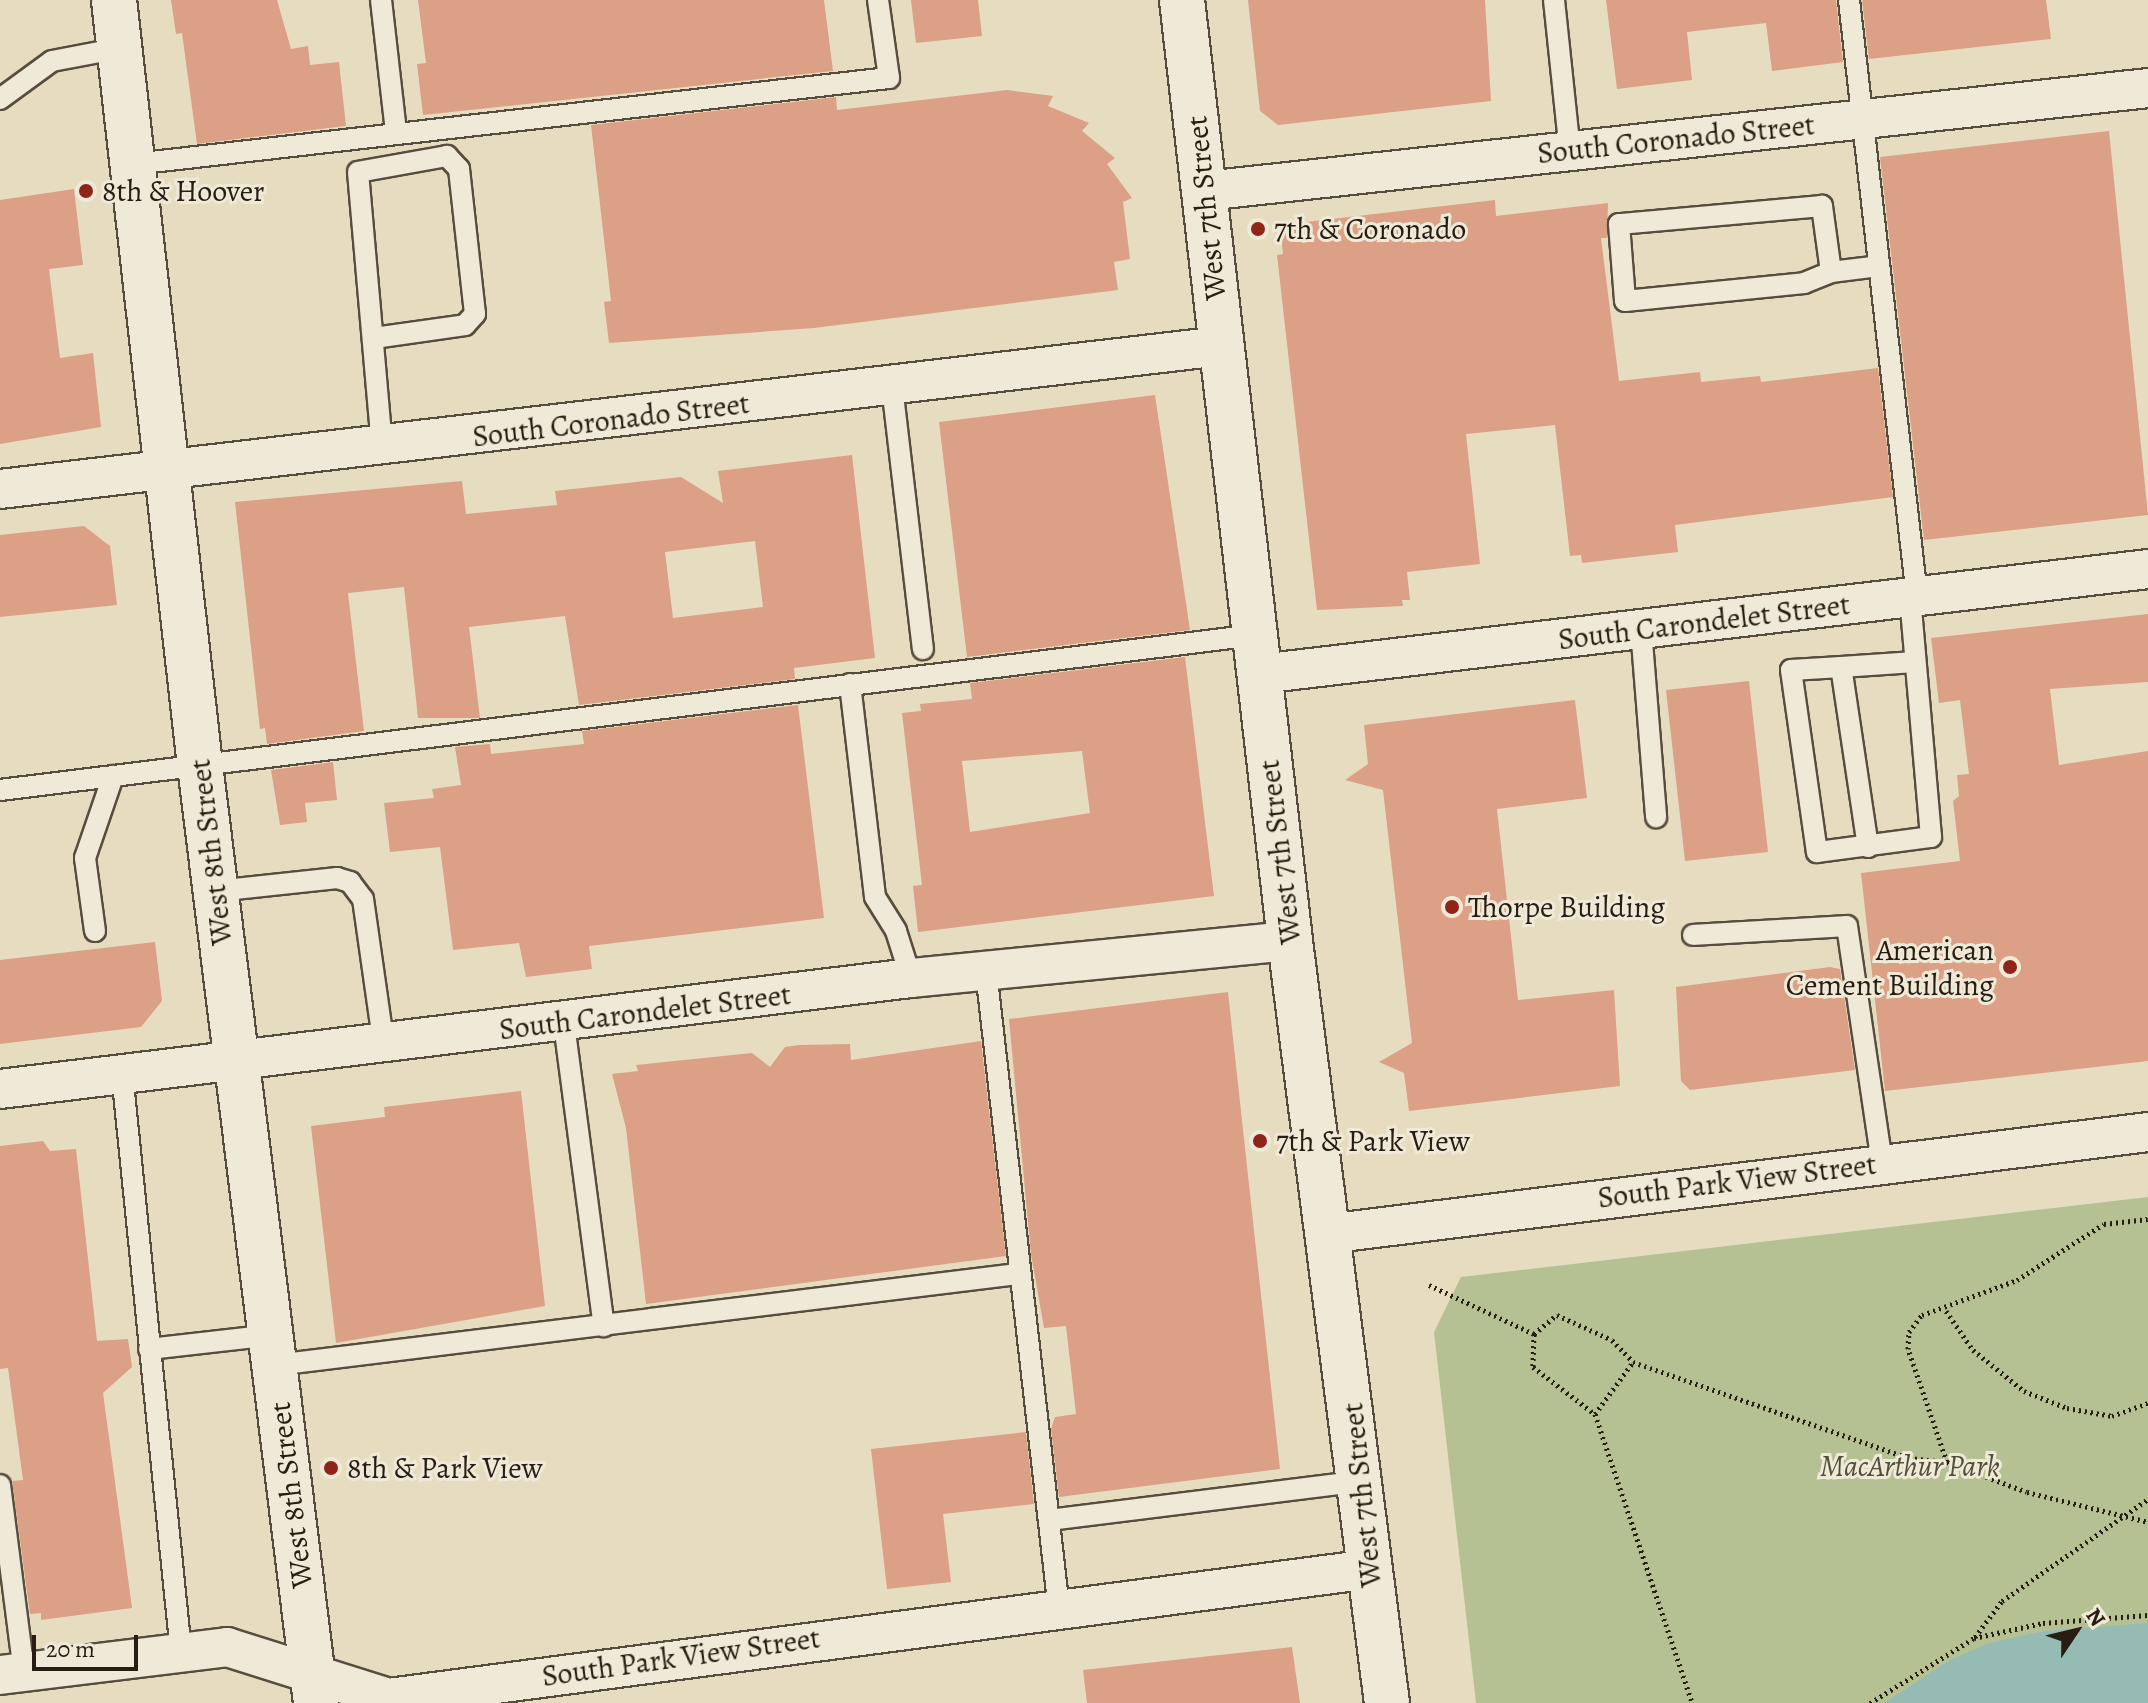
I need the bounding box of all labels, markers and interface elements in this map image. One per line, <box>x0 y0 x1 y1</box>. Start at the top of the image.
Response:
street label: South Coronado Street <box>1536 107 1816 171</box>
street label: West 7th Street <box>1178 114 1234 302</box>
place label: 8th & Hoover <box>102 173 265 209</box>
marker: 8th & Hoover <box>77 182 95 200</box>
place label: 7th & Coronado <box>1274 211 1466 247</box>
marker: 7th & Coronado <box>1249 220 1267 238</box>
street label: South Coronado Street <box>470 385 752 455</box>
street label: South Carondelet Street <box>1556 586 1852 658</box>
street label: West 8th Street <box>182 757 240 947</box>
street label: West 7th Street <box>1251 758 1309 946</box>
place label: Thorpe Building <box>1468 889 1665 925</box>
marker: Thorpe Building <box>1443 898 1461 916</box>
place label: American Cement Building <box>1786 932 1994 1002</box>
marker: American Cement Building <box>2001 958 2019 976</box>
street label: South Carondelet Street <box>497 976 793 1048</box>
place label: 7th & Park View <box>1276 1123 1470 1159</box>
marker: 7th & Park View <box>1251 1132 1269 1150</box>
street label: South Park View Street <box>1596 1146 1878 1216</box>
street label: West 8th Street <box>262 1400 320 1590</box>
street label: West 7th Street <box>1334 1401 1390 1589</box>
park label: MacArthur Park <box>1820 1448 2000 1484</box>
place label: 8th & Park View <box>347 1450 543 1486</box>
marker: 8th & Park View <box>322 1459 340 1477</box>
north arrow <box>2036 1591 2116 1671</box>
text: N <box>2079 1602 2113 1632</box>
scale bar <box>36 1619 142 1669</box>
street label: South Park View Street <box>540 1620 822 1694</box>
text: 20 m <box>46 1633 95 1665</box>

